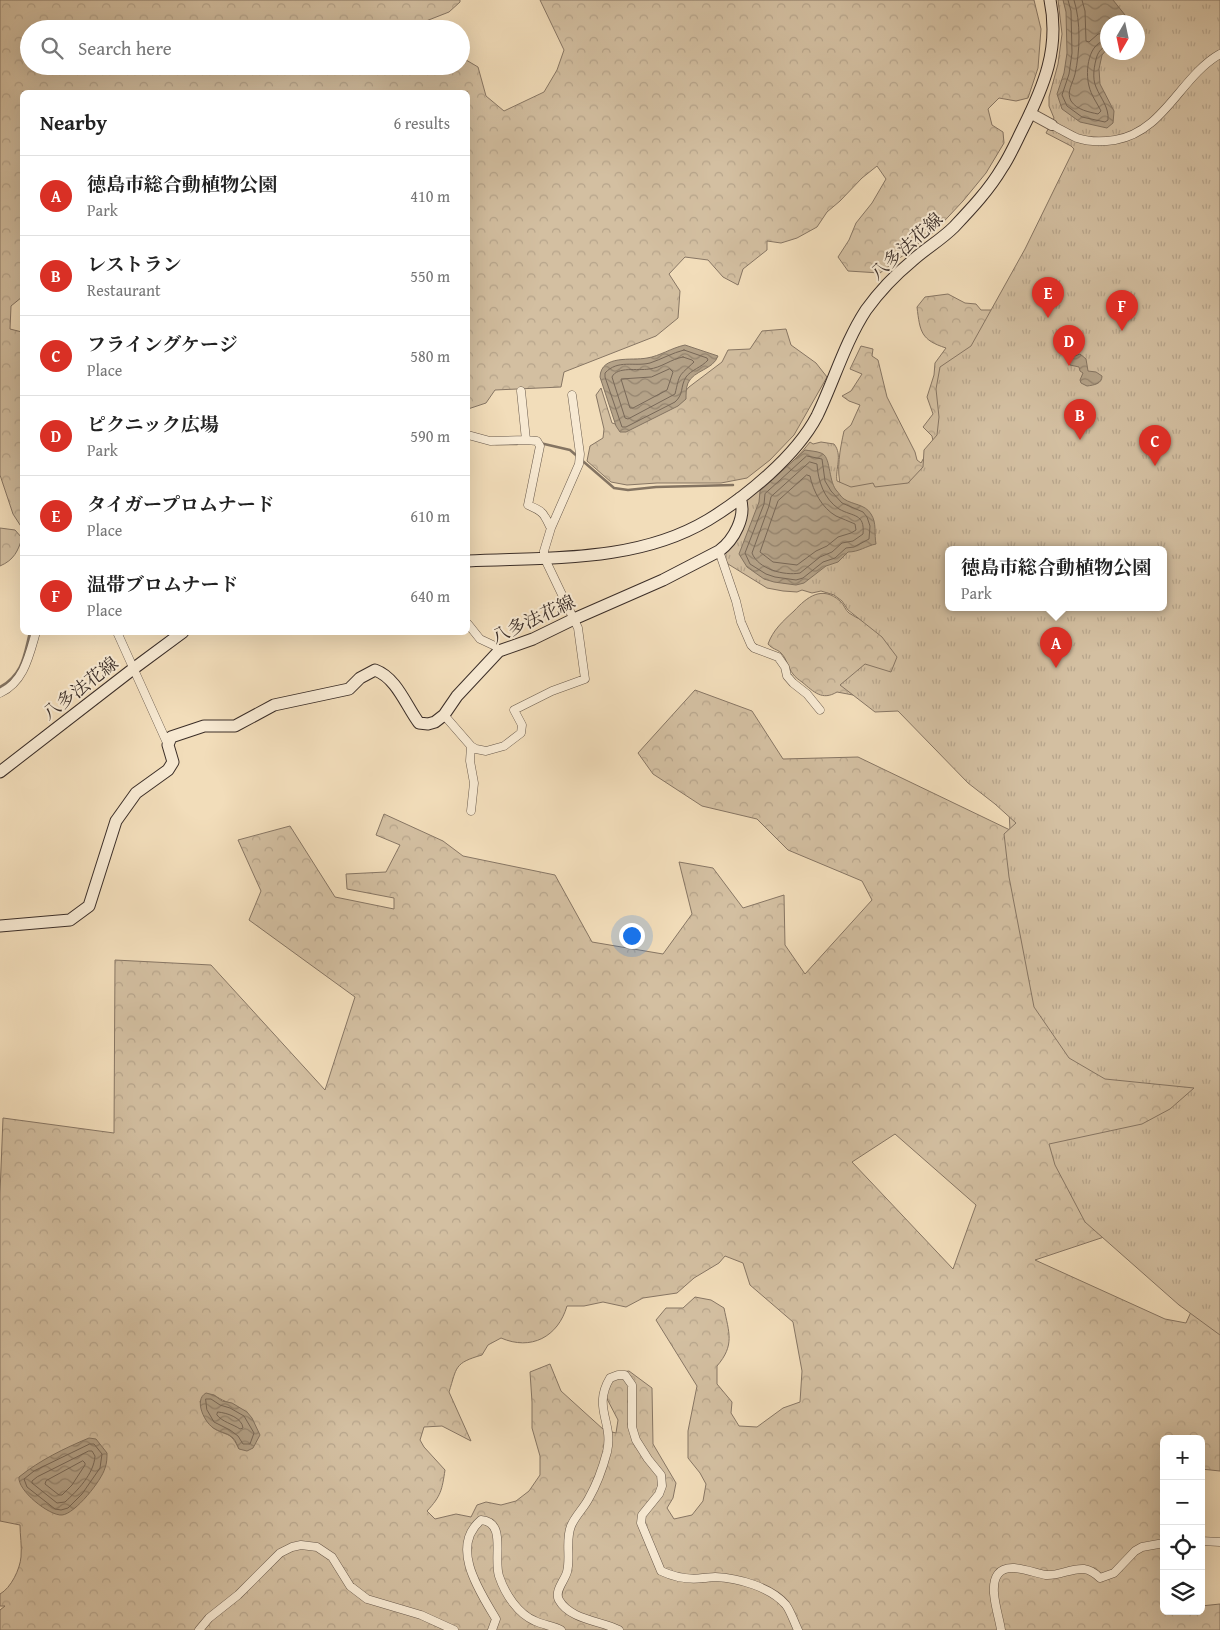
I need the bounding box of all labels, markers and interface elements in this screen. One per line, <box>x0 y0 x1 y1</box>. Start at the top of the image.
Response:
north arrow <box>1100 15 1145 60</box>
search box <box>20 20 470 75</box>
icon: search <box>38 34 66 62</box>
text: Search here <box>78 34 172 62</box>
text: Nearby <box>40 107 107 138</box>
text: 6 results <box>393 111 450 135</box>
text: 徳島市総合動植物公園 <box>87 170 277 198</box>
text: A <box>51 184 61 208</box>
text: 410 m <box>410 184 450 208</box>
text: Park <box>87 198 118 222</box>
street label: 八多法花線 <box>864 206 948 286</box>
text: レストラン <box>87 250 181 278</box>
text: B <box>51 264 61 288</box>
text: 550 m <box>410 264 450 288</box>
pin: E <box>1032 277 1064 318</box>
text: Restaurant <box>87 278 161 302</box>
pin: F <box>1106 290 1138 331</box>
pin: D <box>1053 325 1085 366</box>
text: フライングケージ <box>87 330 238 358</box>
text: C <box>51 344 61 368</box>
text: 580 m <box>410 344 450 368</box>
text: Place <box>87 358 122 382</box>
pin: B <box>1064 399 1096 440</box>
text: ピクニック広場 <box>87 410 219 438</box>
text: D <box>51 424 61 448</box>
text: 590 m <box>410 424 450 448</box>
pin: C <box>1139 425 1171 466</box>
text: Park <box>87 438 118 462</box>
text: タイガープロムナード <box>87 490 275 518</box>
text: E <box>52 504 60 528</box>
text: 610 m <box>410 504 450 528</box>
text: Place <box>87 518 122 542</box>
popup <box>945 546 1167 611</box>
text: 徳島市総合動植物公園 <box>961 553 1151 581</box>
text: 温帯ブロムナード <box>87 570 239 598</box>
text: Park <box>961 581 992 605</box>
text: F <box>52 584 60 608</box>
text: 640 m <box>410 584 450 608</box>
street label: 八多法花線 <box>487 588 579 650</box>
text: Place <box>87 598 122 622</box>
pin: A <box>1040 627 1072 668</box>
street label: 八多法花線 <box>36 650 124 726</box>
your location <box>619 923 645 949</box>
map controls <box>1160 1435 1205 1615</box>
button: + <box>1160 1435 1205 1480</box>
button: − <box>1160 1480 1205 1525</box>
button: locate <box>1160 1525 1205 1570</box>
button: layers <box>1160 1570 1205 1615</box>

